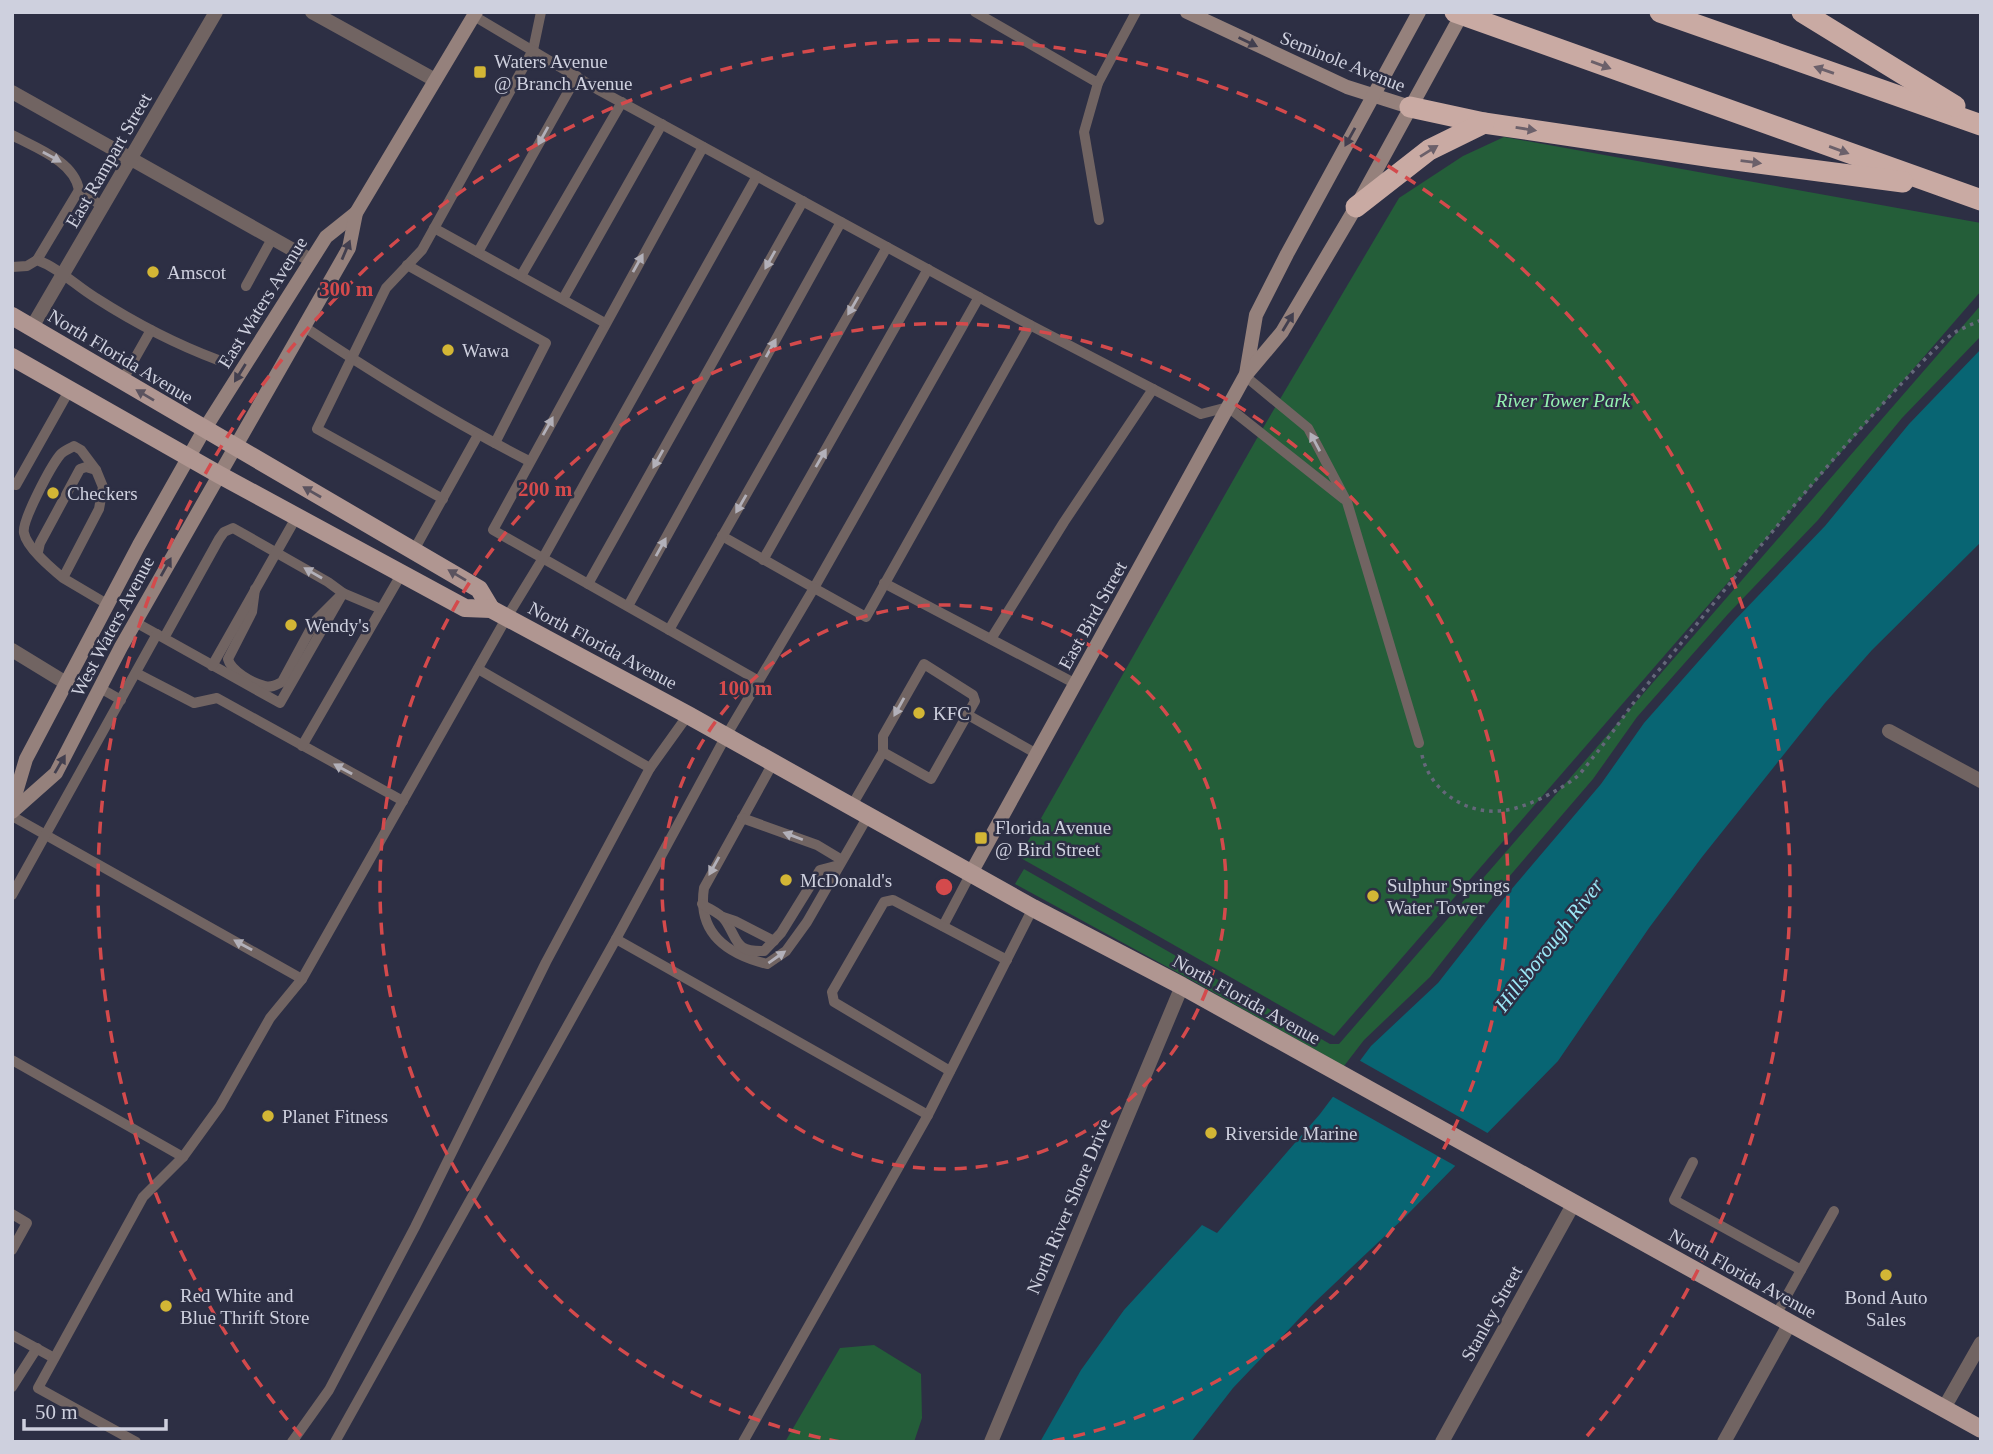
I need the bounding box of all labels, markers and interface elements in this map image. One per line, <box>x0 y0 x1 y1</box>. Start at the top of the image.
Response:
street label: Seminole Avenue <box>1277 27 1408 96</box>
one-way arrow <box>1238 37 1258 48</box>
place label: Waters Avenue @ Branch Avenue <box>494 51 633 94</box>
one-way arrow <box>1591 60 1612 71</box>
marker: Waters Avenue @ Branch Avenue <box>472 64 488 80</box>
one-way arrow <box>1813 64 1834 75</box>
street label: East Rampart Street <box>61 89 156 231</box>
one-way arrow <box>1515 124 1537 135</box>
one-way arrow <box>537 126 549 146</box>
one-way arrow <box>1344 127 1356 147</box>
one-way arrow <box>1420 144 1439 157</box>
one-way arrow <box>1828 144 1849 155</box>
one-way arrow <box>42 151 62 163</box>
one-way arrow <box>1740 157 1762 168</box>
street label: East Waters Avenue <box>214 233 311 372</box>
one-way arrow <box>341 239 352 260</box>
one-way arrow <box>764 251 776 270</box>
one-way arrow <box>632 254 644 273</box>
place label: Amscot <box>167 262 227 283</box>
marker: Amscot <box>145 264 161 280</box>
text: 300 m <box>319 277 374 301</box>
one-way arrow <box>847 297 859 316</box>
street label: North Florida Avenue <box>44 305 197 408</box>
one-way arrow <box>1281 313 1294 332</box>
one-way arrow <box>765 338 777 357</box>
place label: Wawa <box>462 340 510 361</box>
marker: Wawa <box>440 342 456 358</box>
one-way arrow <box>233 363 246 382</box>
one-way arrow <box>136 388 155 401</box>
park label: River Tower Park <box>1495 390 1631 411</box>
one-way arrow <box>542 417 554 436</box>
one-way arrow <box>1309 432 1321 452</box>
one-way arrow <box>652 449 664 469</box>
one-way arrow <box>815 449 827 468</box>
text: 200 m <box>518 477 573 501</box>
place label: Checkers <box>67 483 138 504</box>
marker: Checkers <box>45 485 61 501</box>
one-way arrow <box>302 486 322 498</box>
one-way arrow <box>735 494 747 514</box>
one-way arrow <box>655 537 667 556</box>
street label: West Waters Avenue <box>67 553 158 700</box>
one-way arrow <box>160 557 172 576</box>
street label: East Bird Street <box>1054 557 1131 673</box>
one-way arrow <box>304 567 323 580</box>
one-way arrow <box>447 569 466 582</box>
street label: North Florida Avenue <box>525 597 681 694</box>
place label: Wendy's <box>305 615 369 636</box>
marker: Wendy's <box>283 617 299 633</box>
text: 100 m <box>718 676 773 700</box>
one-way arrow <box>893 697 905 716</box>
place label: KFC <box>933 703 970 724</box>
marker: KFC <box>911 705 927 721</box>
one-way arrow <box>54 755 66 774</box>
one-way arrow <box>333 763 353 774</box>
place label: Florida Avenue @ Bird Street <box>995 817 1111 860</box>
one-way arrow <box>783 830 804 841</box>
marker: Florida Avenue @ Bird Street <box>973 830 989 846</box>
one-way arrow <box>708 857 720 876</box>
place label: McDonald's <box>800 870 892 891</box>
marker: McDonald's <box>778 872 794 888</box>
water label: Hillsborough River <box>1489 873 1609 1017</box>
centre of rings <box>932 875 956 899</box>
place label: Sulphur Springs Water Tower <box>1387 875 1510 918</box>
marker: Sulphur Springs Water Tower <box>1365 888 1381 904</box>
one-way arrow <box>233 939 252 951</box>
one-way arrow <box>768 950 786 964</box>
street label: North Florida Avenue <box>1169 950 1324 1049</box>
place label: Planet Fitness <box>282 1106 388 1127</box>
marker: Planet Fitness <box>260 1108 276 1124</box>
street label: North River Shore Drive <box>1022 1115 1115 1297</box>
place label: Riverside Marine <box>1225 1123 1357 1144</box>
marker: Riverside Marine <box>1203 1125 1219 1141</box>
street label: North Florida Avenue <box>1665 1224 1820 1323</box>
street label: Stanley Street <box>1457 1261 1527 1365</box>
marker: Bond Auto Sales <box>1878 1267 1894 1283</box>
place label: Red White and Blue Thrift Store <box>180 1285 309 1328</box>
place label: Bond Auto Sales <box>1845 1287 1927 1330</box>
marker: Red White and Blue Thrift Store <box>158 1298 174 1314</box>
scale bar <box>24 1388 166 1432</box>
text: 50 m <box>35 1400 78 1424</box>

